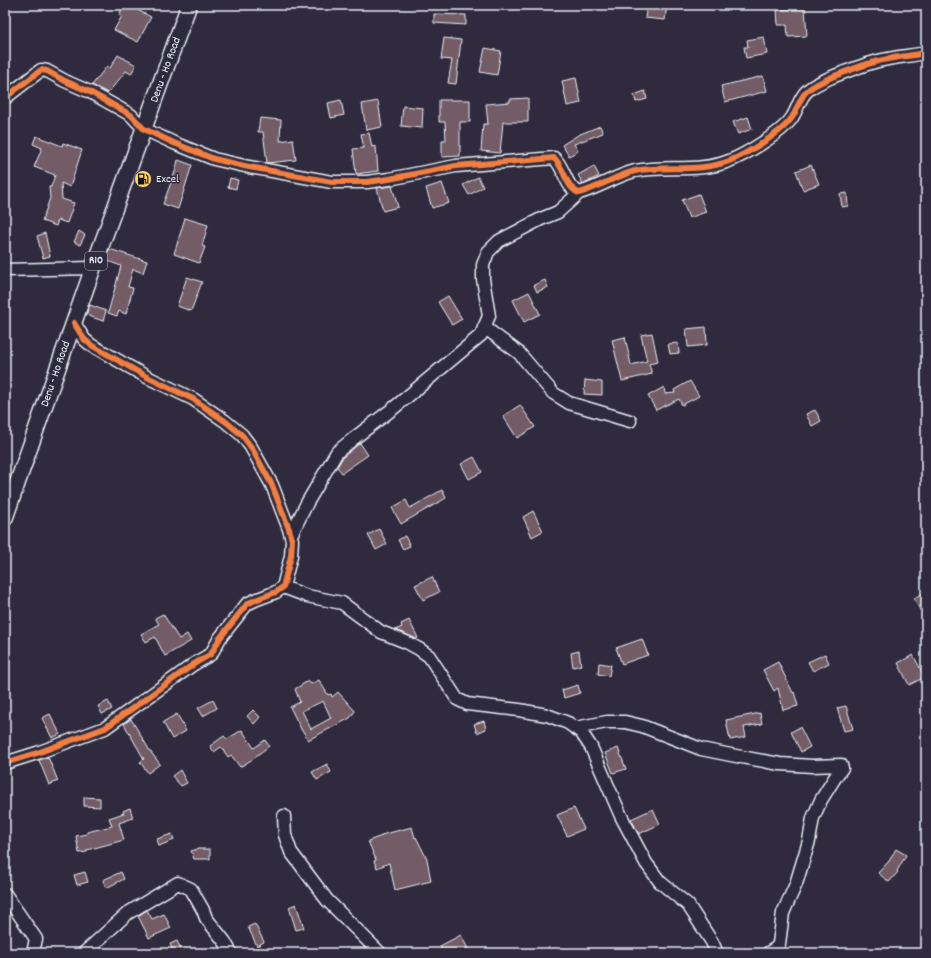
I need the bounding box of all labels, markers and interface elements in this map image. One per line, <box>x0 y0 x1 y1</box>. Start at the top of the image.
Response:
street label: Denu - Ho Road <box>146 35 186 105</box>
fuel station icon: Excel <box>133 169 153 189</box>
place label: Excel <box>156 171 179 188</box>
road number: R10 <box>85 252 107 270</box>
street label: Denu - Ho Road <box>37 339 75 409</box>

